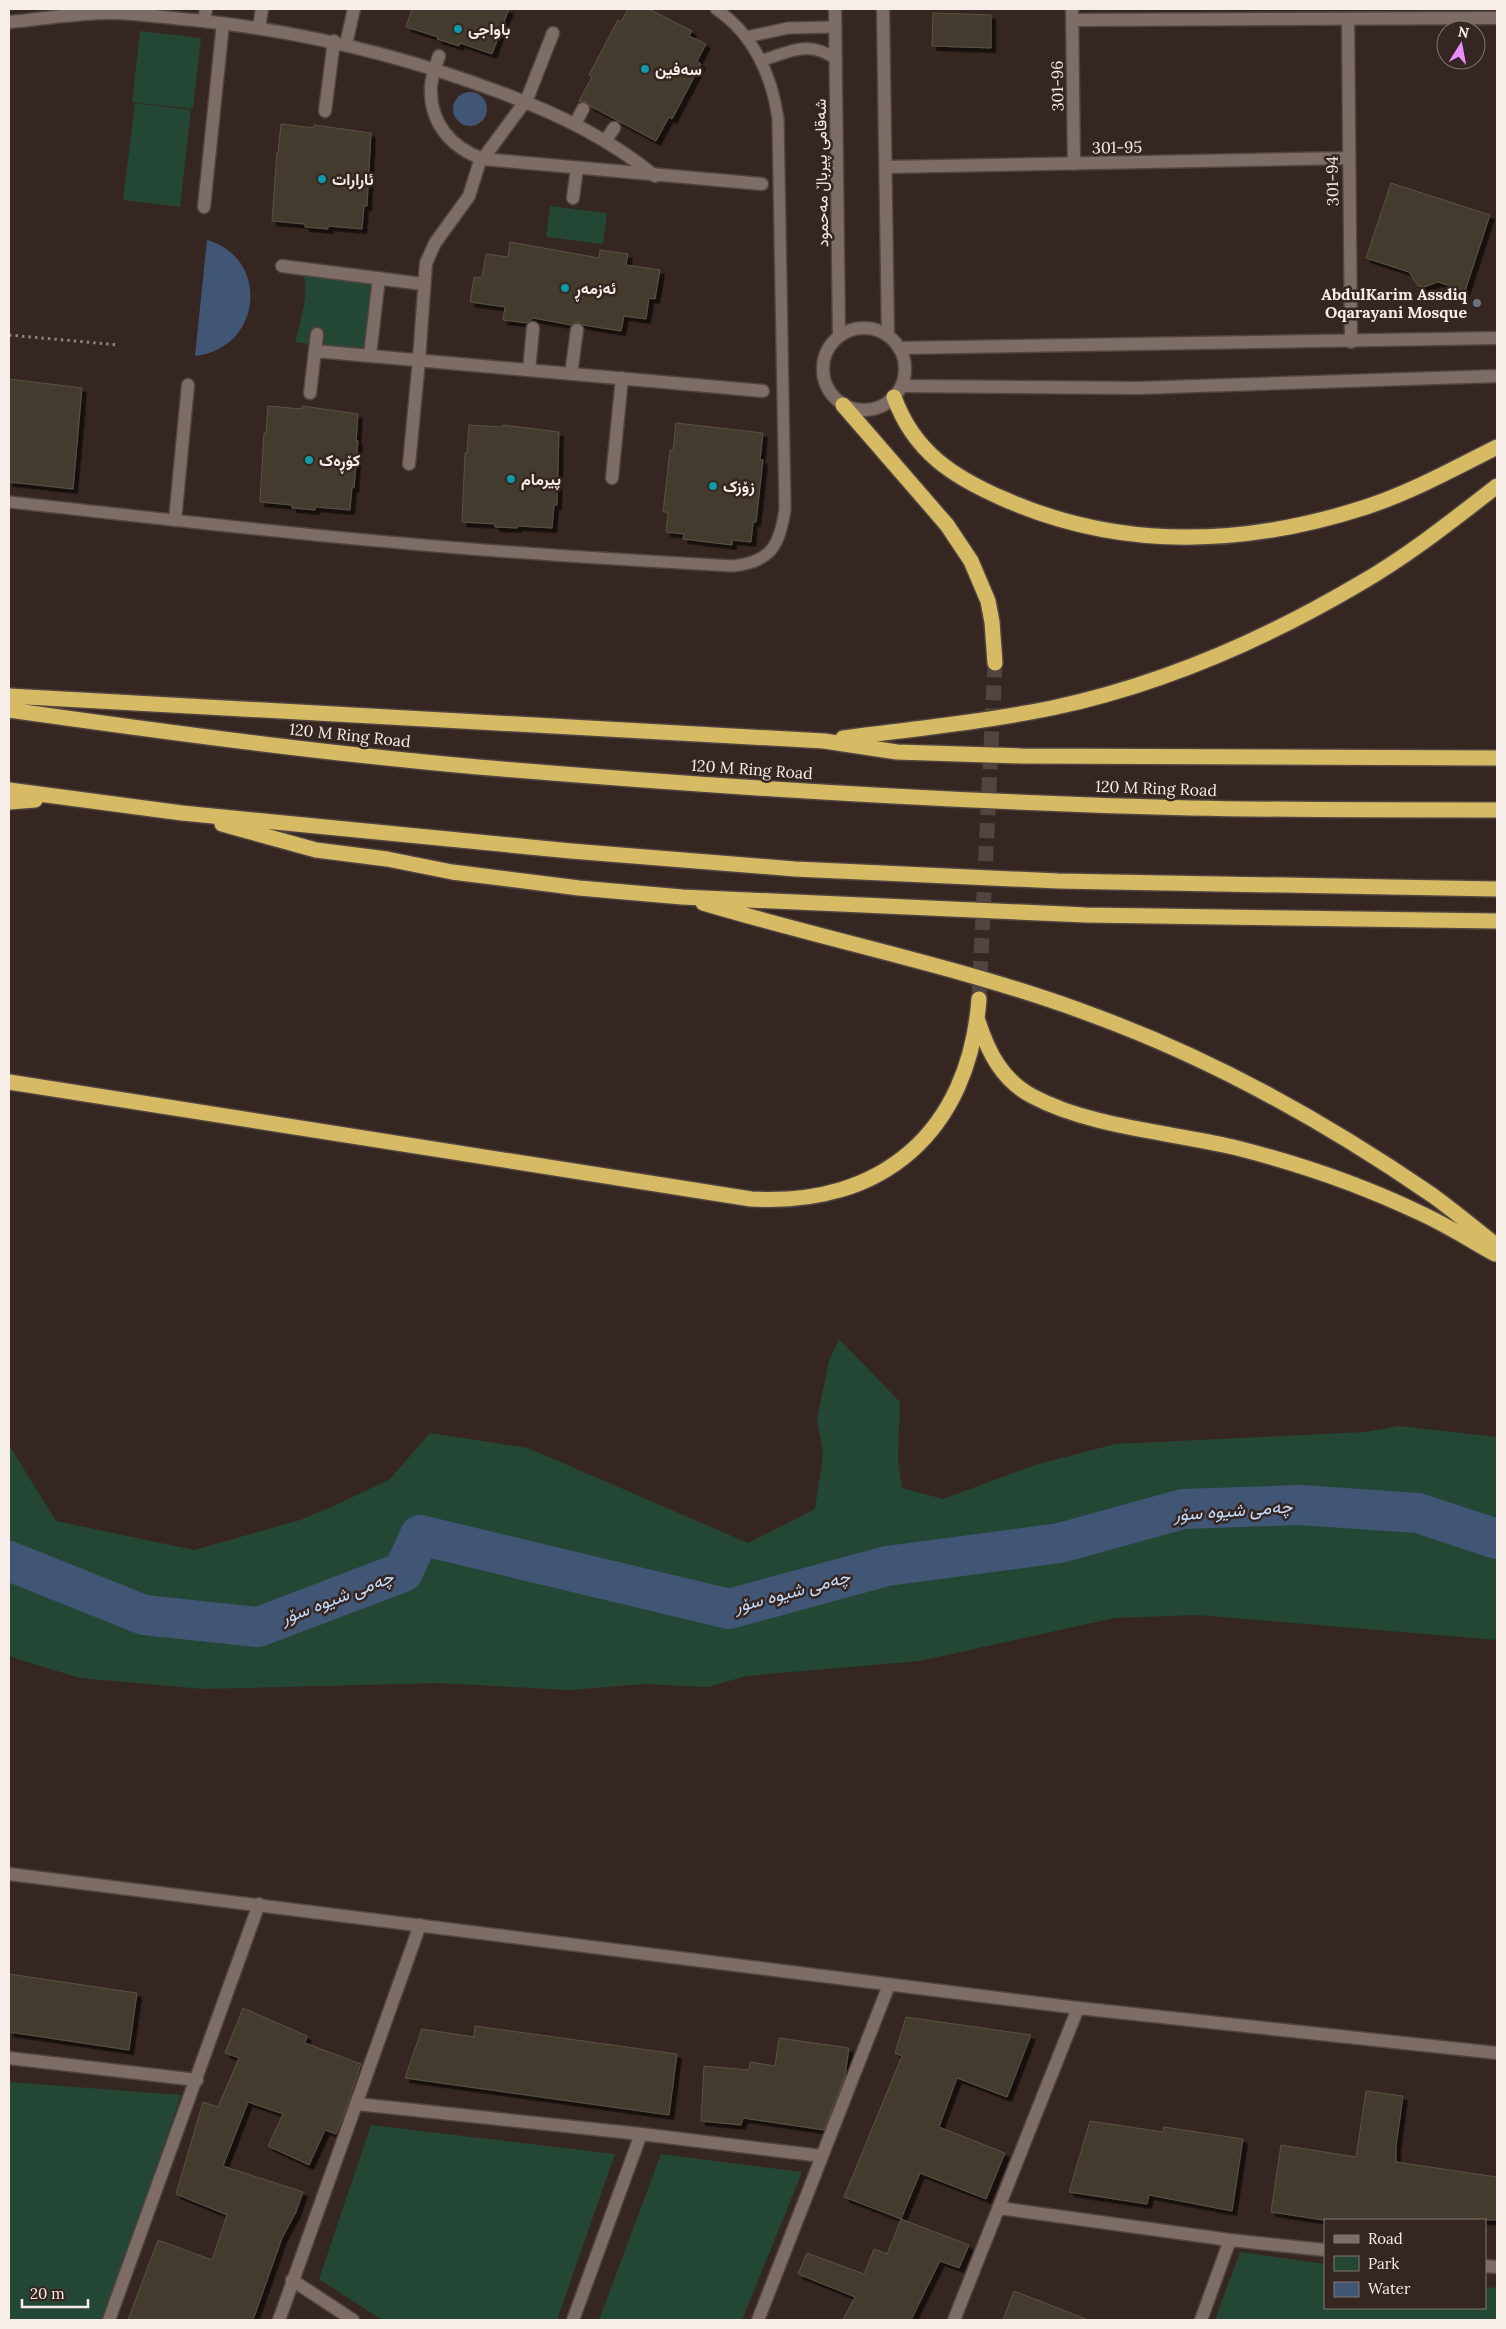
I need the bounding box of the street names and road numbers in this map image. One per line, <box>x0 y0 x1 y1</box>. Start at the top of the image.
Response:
street label: 301-96 <box>1047 60 1067 112</box>
street label: شەقامی پیرباڵ مەحمود <box>810 99 834 247</box>
street label: 301-95 <box>1092 137 1142 157</box>
street label: 301-94 <box>1322 155 1342 206</box>
street label: 120 M Ring Road <box>288 719 412 751</box>
street label: 120 M Ring Road <box>691 755 814 783</box>
street label: 120 M Ring Road <box>1095 776 1218 800</box>

